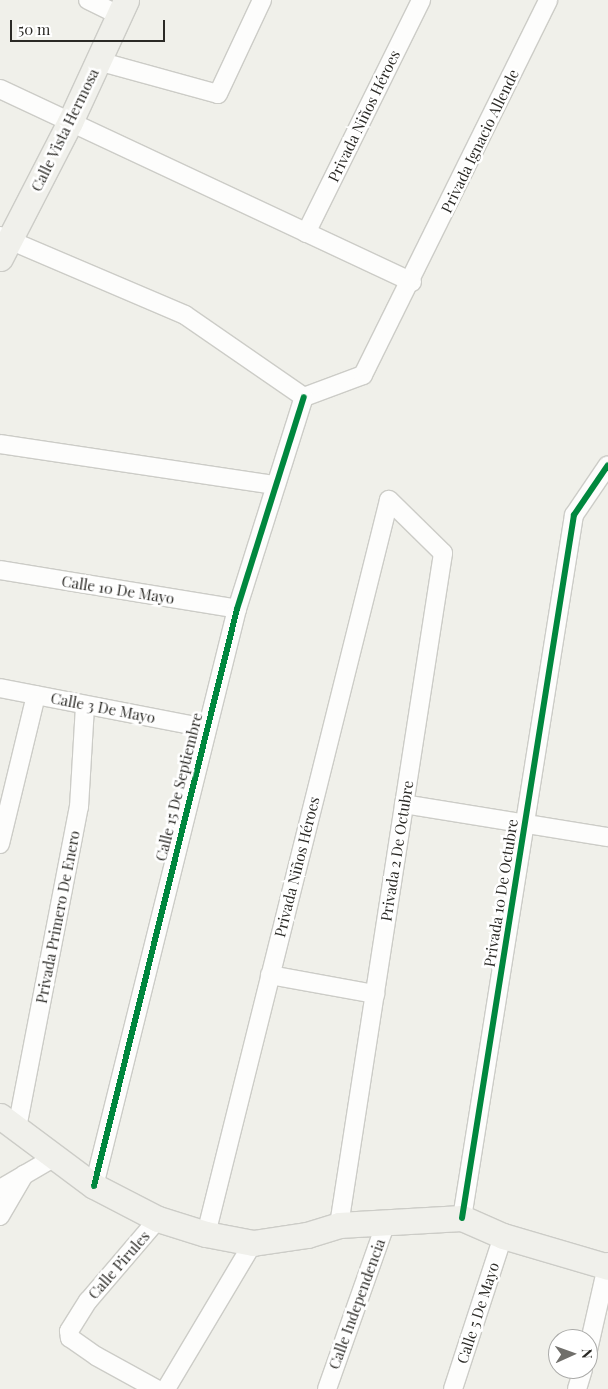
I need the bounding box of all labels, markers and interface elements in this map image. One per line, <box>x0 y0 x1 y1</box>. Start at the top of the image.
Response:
scale bar <box>12 10 168 42</box>
text: 50 m <box>18 19 50 39</box>
street label: Privada Niños Héroes <box>324 47 404 185</box>
street label: Calle Vista Hermosa <box>27 65 103 195</box>
street label: Privada Ignacio Allende <box>437 66 523 216</box>
street label: Calle 10 De Mayo <box>60 572 176 608</box>
street label: Calle 3 De Mayo <box>49 689 157 727</box>
street label: Calle 15 De Septiembre <box>152 711 206 863</box>
street label: Privada 2 De Octubre <box>377 779 417 923</box>
street label: Privada Niños Héroes <box>271 795 323 939</box>
street label: Privada 10 De Octubre <box>480 818 522 968</box>
street label: Privada Primero De Enero <box>32 829 84 1005</box>
street label: Calle Pirules <box>84 1227 154 1303</box>
street label: Calle Independencia <box>325 1236 389 1372</box>
street label: Calle 5 De Mayo <box>453 1260 503 1366</box>
north arrow <box>548 1329 598 1379</box>
text: N <box>578 1348 597 1359</box>

